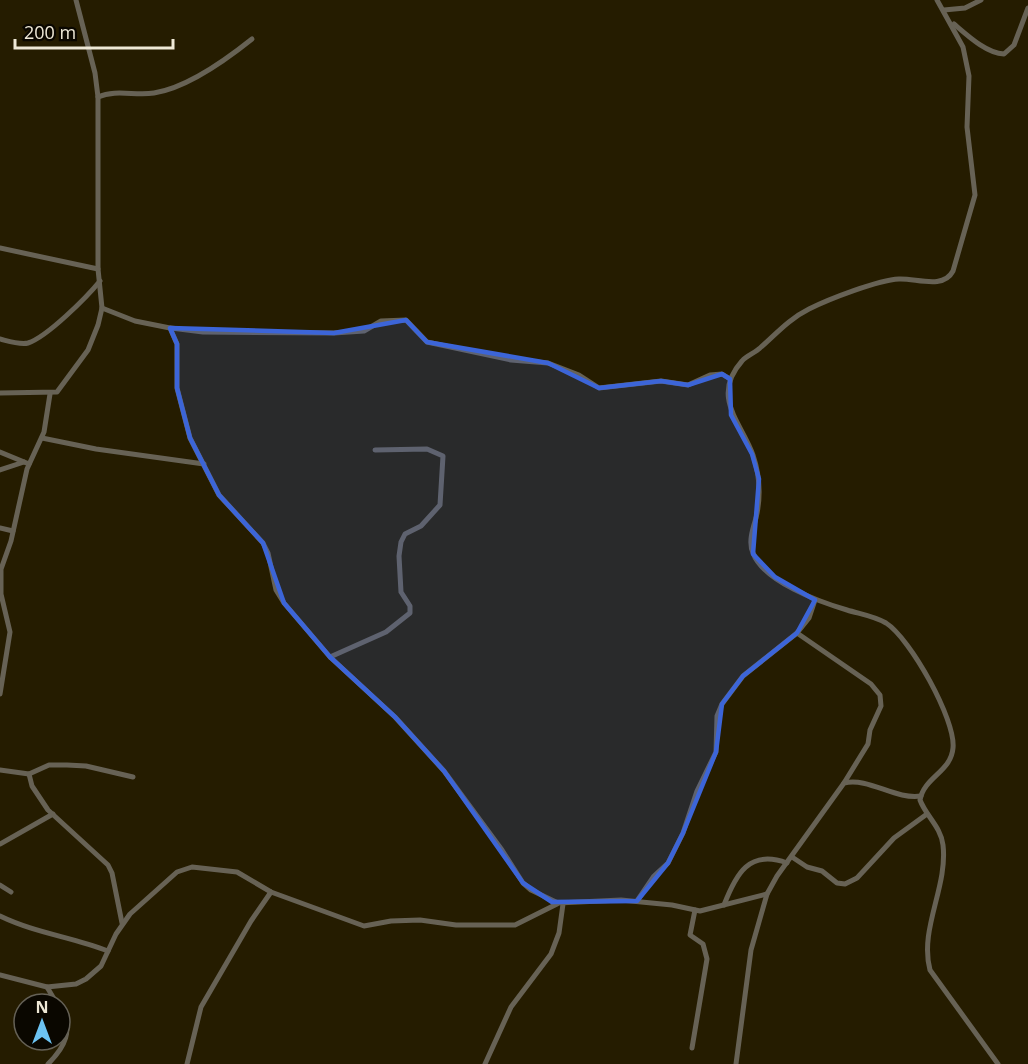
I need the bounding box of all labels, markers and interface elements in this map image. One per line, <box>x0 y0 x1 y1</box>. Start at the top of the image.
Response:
scale bar <box>15 12 172 50</box>
text: 200 m <box>24 20 76 44</box>
north arrow <box>12 992 72 1052</box>
text: N <box>35 996 49 1018</box>

